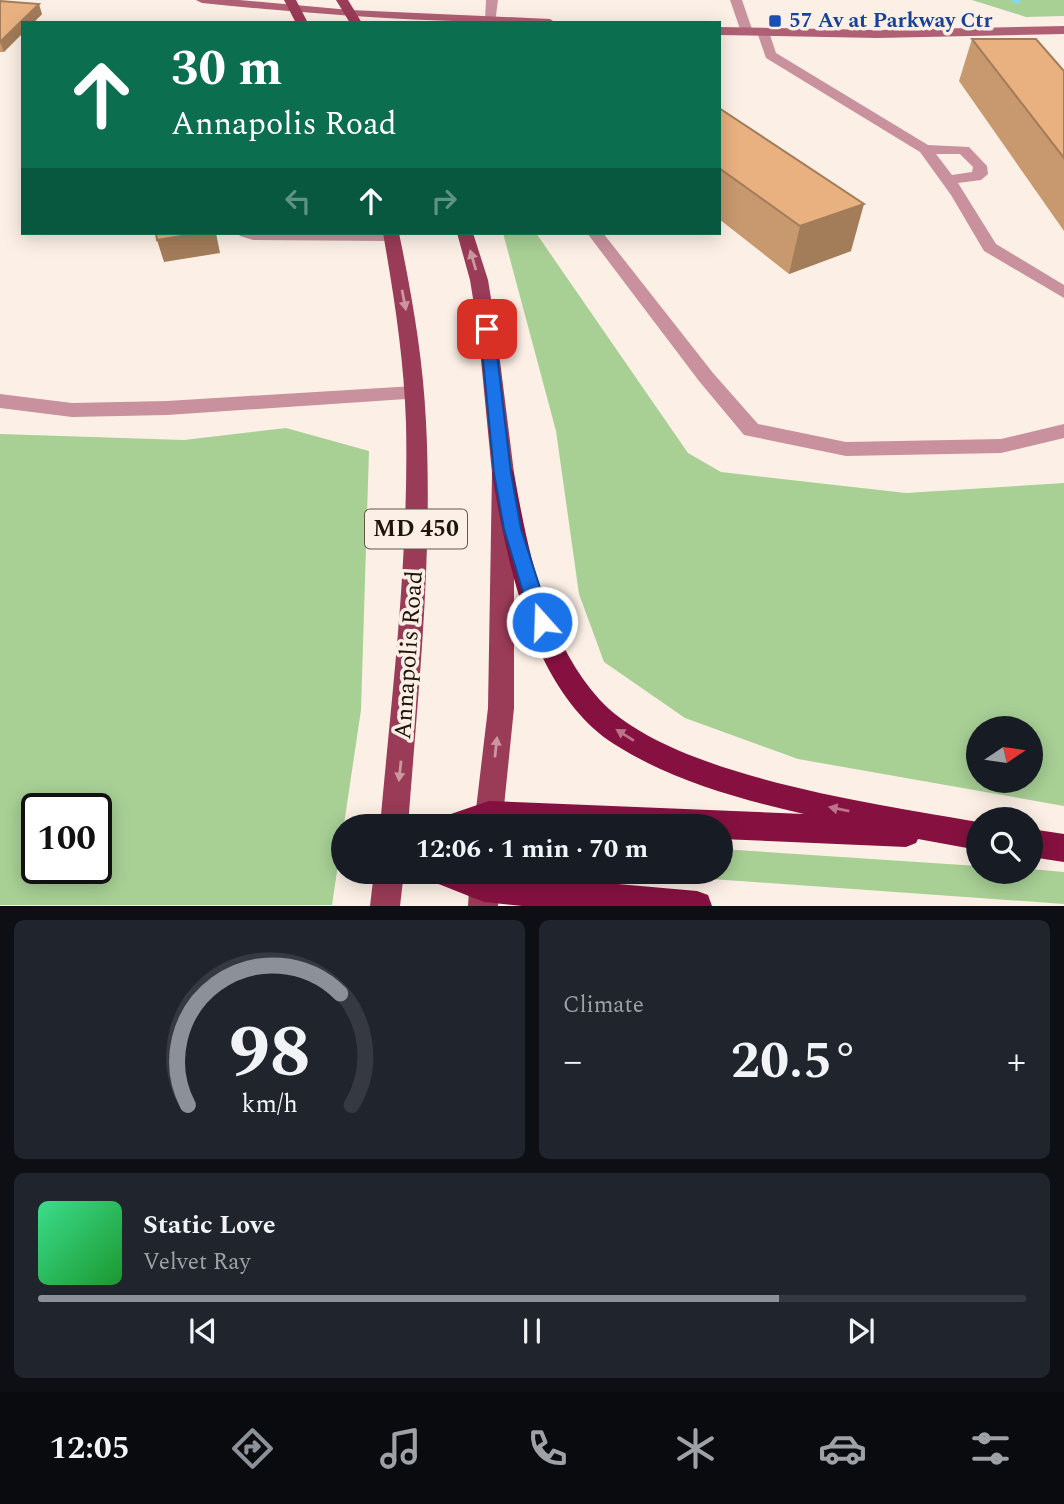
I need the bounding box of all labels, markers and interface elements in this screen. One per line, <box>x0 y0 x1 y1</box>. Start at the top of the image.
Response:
place label: 57 Av at Parkway Ctr <box>789 5 993 37</box>
marker: 57 Av at Parkway Ctr <box>767 13 783 29</box>
text: 30 m <box>171 32 282 107</box>
icon: ahead <box>56 49 147 140</box>
text: Annapolis Road <box>171 100 397 149</box>
icon: left <box>279 182 317 220</box>
icon: ahead <box>352 182 390 220</box>
icon: right <box>425 182 463 220</box>
one-way arrow <box>468 250 478 271</box>
one-way arrow <box>399 289 410 311</box>
pin <box>457 299 517 359</box>
icon: arrive <box>468 310 506 348</box>
road number: MD 450 <box>365 509 467 548</box>
street label: Annapolis Road <box>385 569 433 741</box>
position arrow <box>505 585 579 659</box>
north arrow <box>966 716 1043 793</box>
map controls <box>966 716 1043 884</box>
one-way arrow <box>616 728 635 741</box>
one-way arrow <box>491 736 502 758</box>
one-way arrow <box>394 760 405 782</box>
speed limit sign: 100 <box>21 793 112 884</box>
one-way arrow <box>828 804 850 815</box>
button: search <box>966 807 1043 884</box>
text: 12:06 · 1 min · 70 m <box>416 829 648 869</box>
text: Climate <box>563 988 644 1023</box>
text: 98 <box>229 999 310 1110</box>
text: 20.5° <box>731 1022 858 1101</box>
text: − <box>563 1033 582 1091</box>
text: + <box>1007 1033 1026 1091</box>
text: km/h <box>241 1086 298 1124</box>
text: Static Love <box>143 1205 276 1245</box>
text: Velvet Ray <box>143 1245 250 1280</box>
icon: previous <box>184 1312 222 1350</box>
icon: pause <box>513 1312 551 1350</box>
icon: next <box>842 1312 880 1350</box>
text: 12:05 <box>49 1424 130 1473</box>
icon: directions <box>228 1424 277 1473</box>
icon: music <box>376 1424 425 1473</box>
icon: phone <box>523 1424 572 1473</box>
icon: climate <box>671 1424 720 1473</box>
icon: car <box>818 1424 867 1473</box>
icon: filters <box>966 1424 1015 1473</box>

